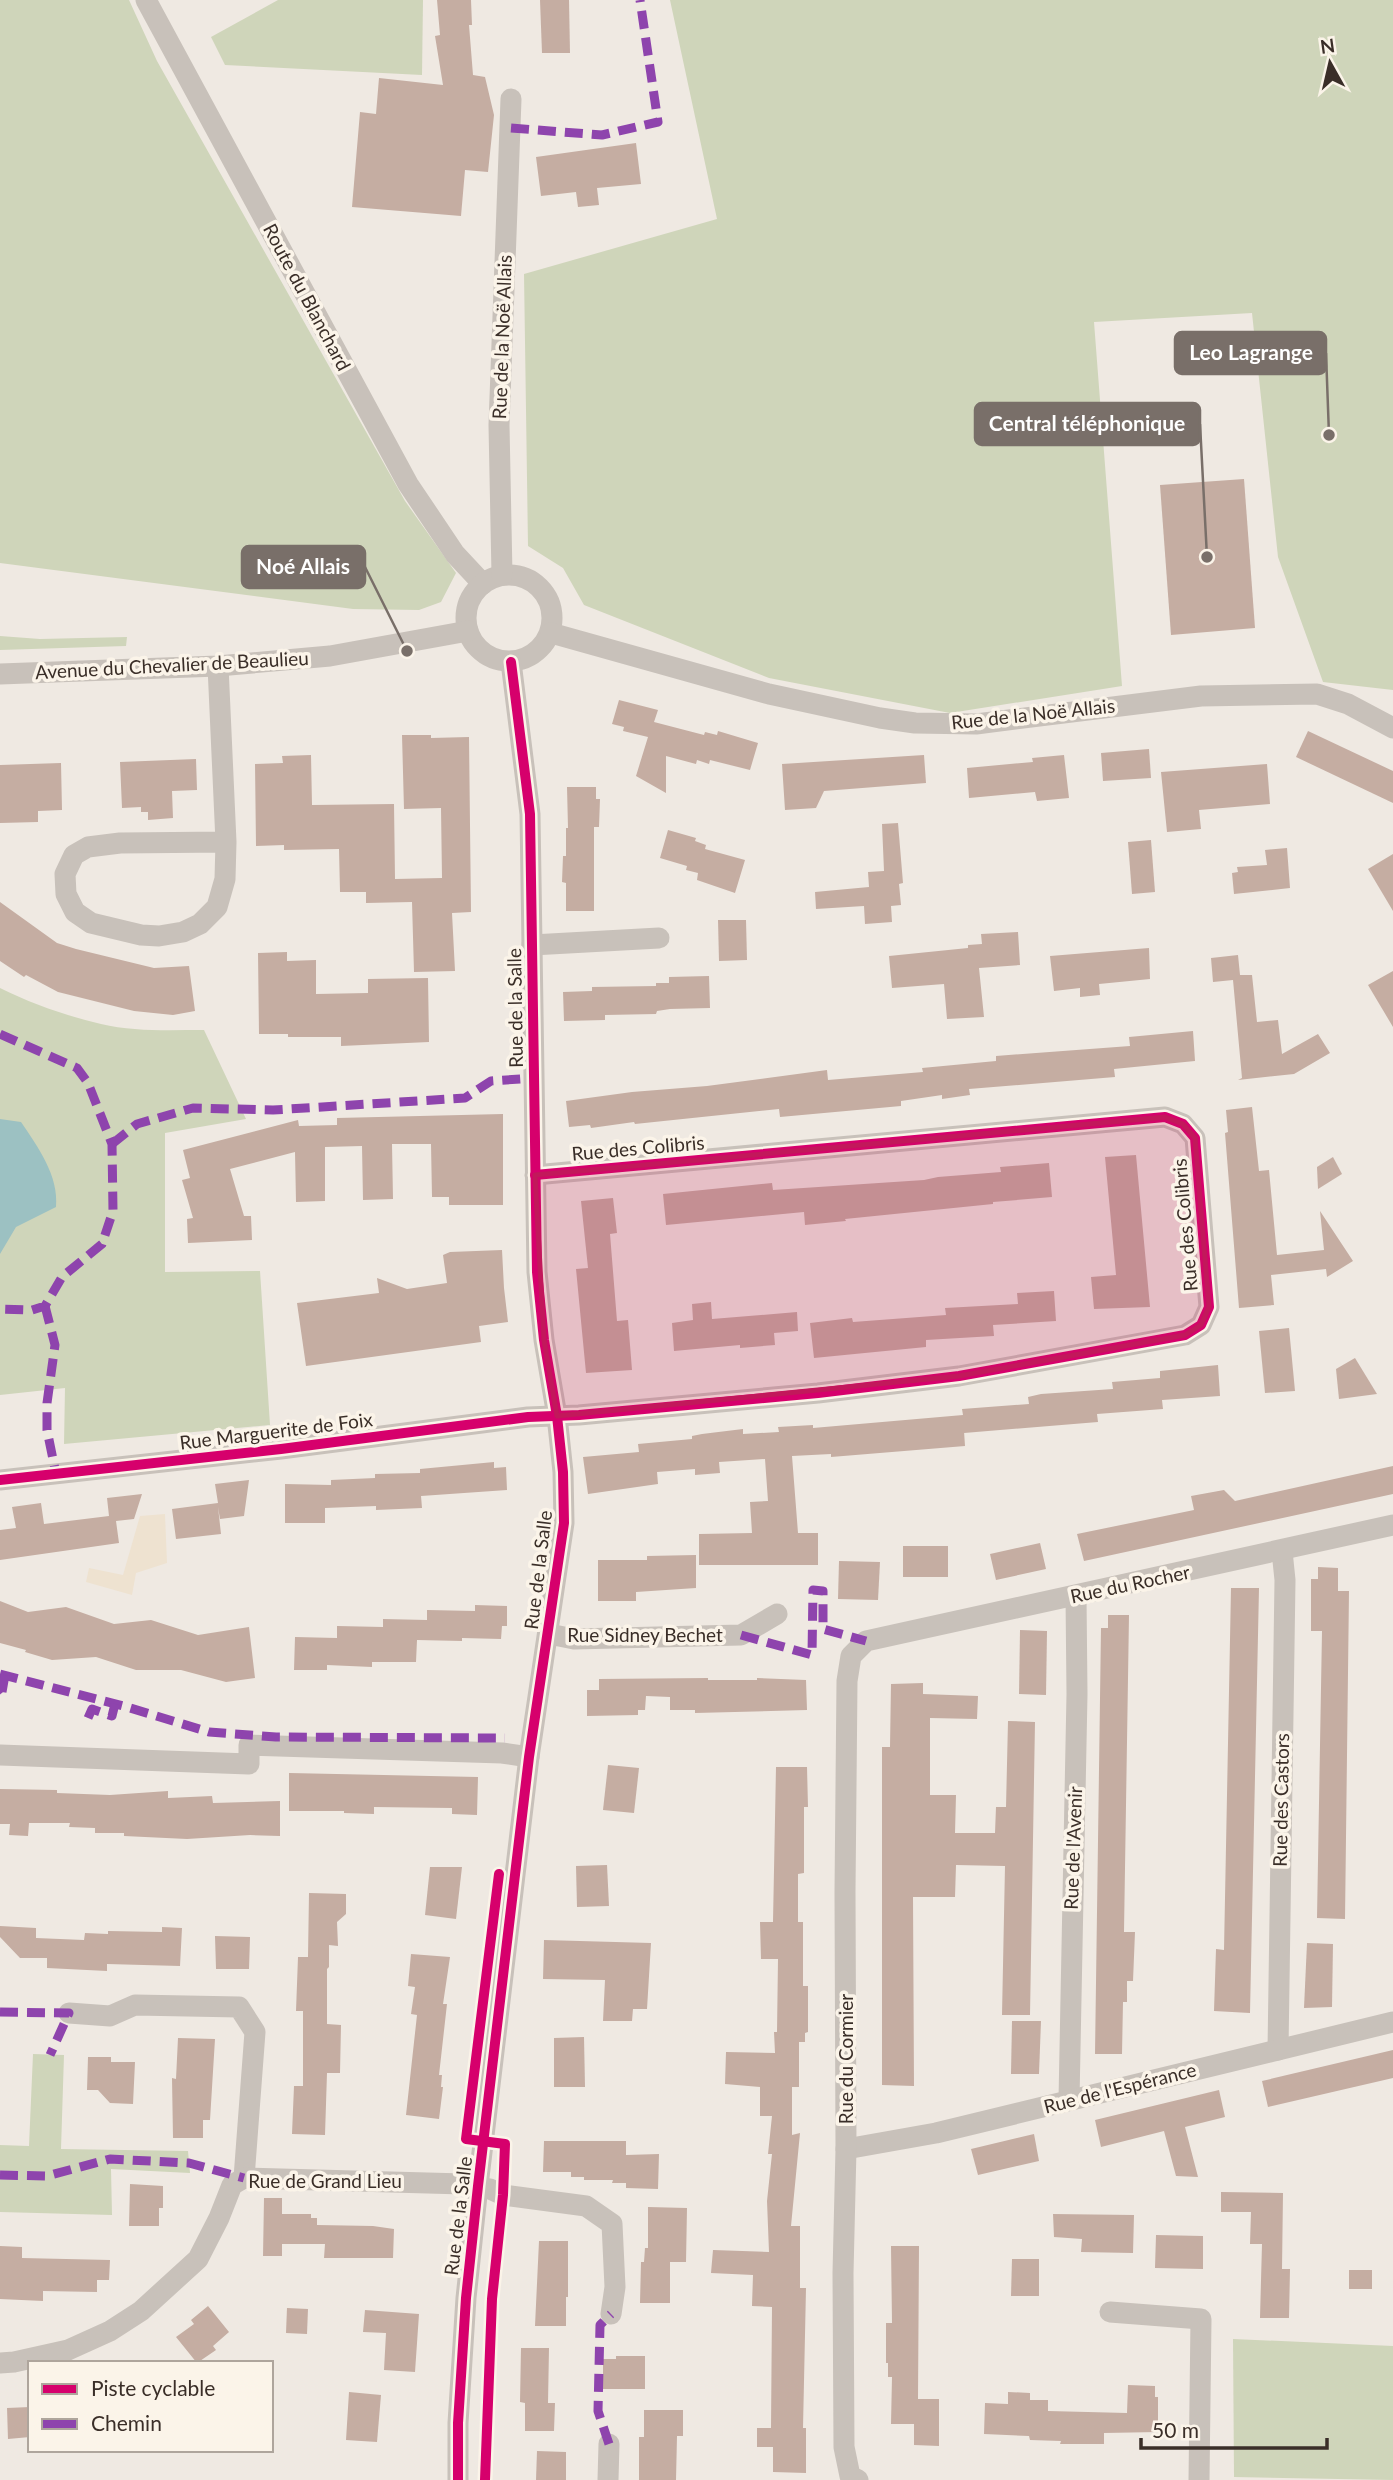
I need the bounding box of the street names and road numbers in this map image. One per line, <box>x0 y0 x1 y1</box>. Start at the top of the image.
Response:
street label: Route du Blanchard <box>259 219 356 374</box>
street label: Rue de la Noë Allais <box>487 254 516 420</box>
street label: Avenue du Chevalier de Beaulieu <box>35 646 309 683</box>
street label: Rue de la Noë Allais <box>950 693 1116 734</box>
street label: Rue de la Salle <box>502 948 527 1068</box>
street label: Rue des Colibris <box>570 1130 705 1165</box>
street label: Rue des Colibris <box>1167 1158 1202 1293</box>
street label: Rue Marguerite de Foix <box>178 1407 374 1454</box>
street label: Rue de la Salle <box>519 1509 556 1631</box>
street label: Rue du Rocher <box>1068 1560 1192 1607</box>
street label: Rue Sidney Bechet <box>567 1623 723 1646</box>
street label: Rue des Castors <box>1268 1733 1293 1867</box>
street label: Rue de l'Avenir <box>1059 1786 1086 1910</box>
street label: Rue du Cormier <box>834 1994 857 2124</box>
street label: Rue de l'Espérance <box>1041 2057 1199 2118</box>
street label: Rue de la Salle <box>439 2155 476 2277</box>
street label: Rue de Grand Lieu <box>248 2169 402 2192</box>

